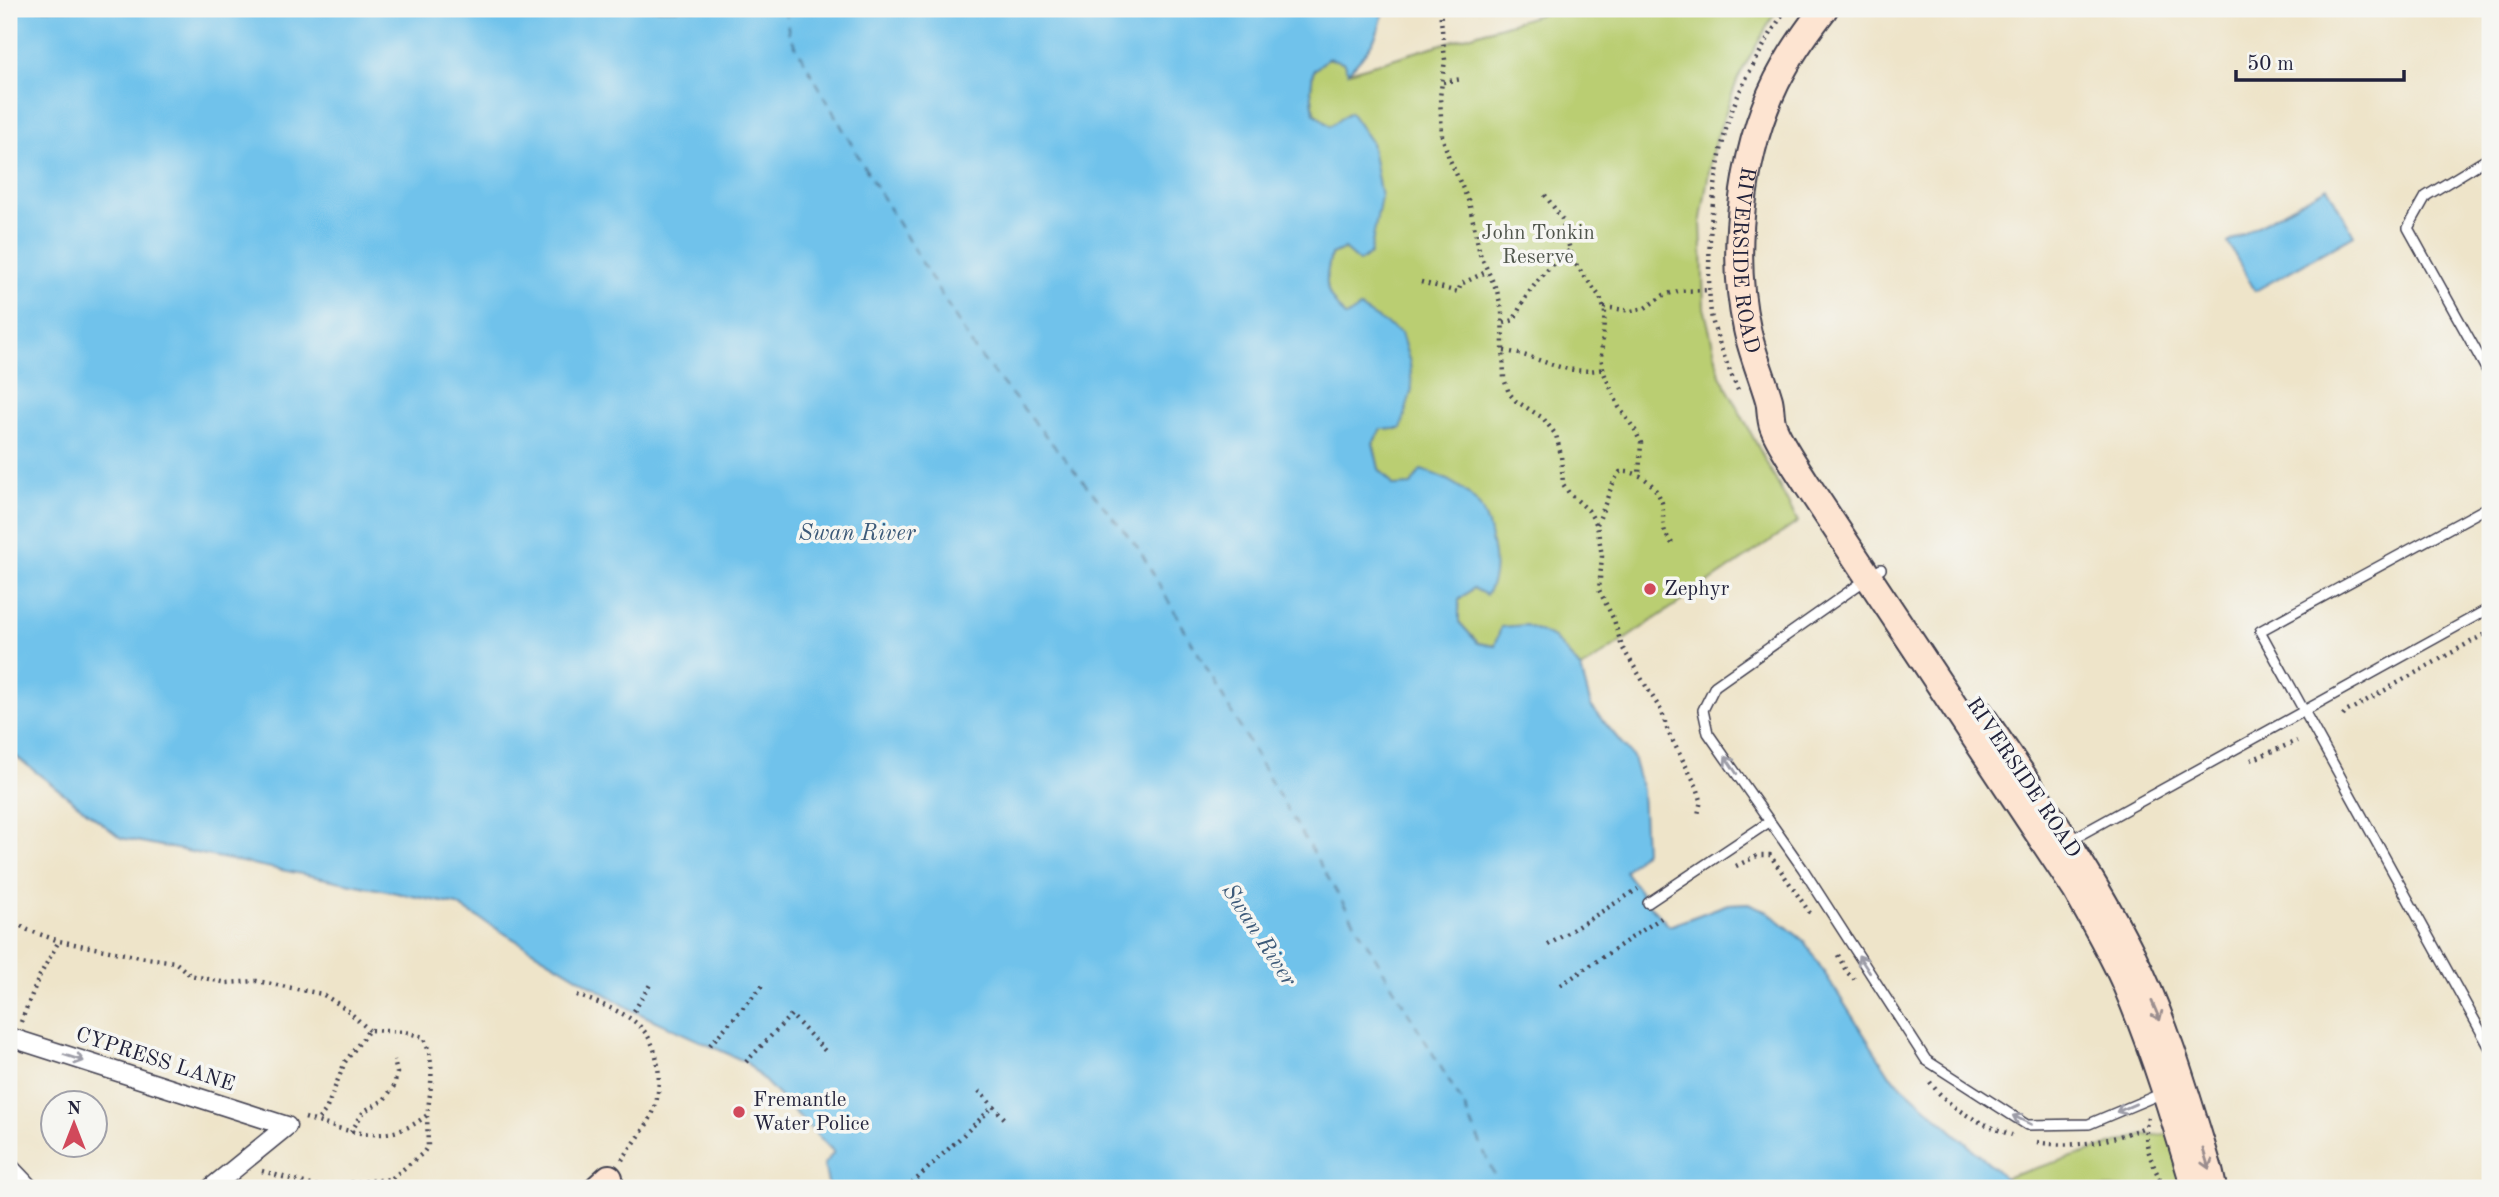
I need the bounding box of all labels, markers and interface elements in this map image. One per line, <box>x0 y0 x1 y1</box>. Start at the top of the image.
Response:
scale bar <box>2236 38 2404 82</box>
text: 50 m <box>2247 54 2294 75</box>
street label: RIVERSIDE ROAD <box>1729 165 1763 356</box>
park label: John Tonkin Reserve <box>1481 223 1595 268</box>
water label: Swan River <box>798 522 917 545</box>
place label: Zephyr <box>1664 579 1730 600</box>
marker: Zephyr <box>1642 581 1658 597</box>
street label: RIVERSIDE ROAD <box>1962 694 2084 862</box>
one-way arrow <box>1724 756 1738 775</box>
water label: Swan River <box>1217 880 1301 991</box>
one-way arrow <box>1857 955 1872 974</box>
one-way arrow <box>2150 999 2163 1021</box>
street label: CYPRESS LANE <box>73 1024 237 1096</box>
one-way arrow <box>62 1053 84 1065</box>
north arrow <box>38 1088 108 1158</box>
place label: Fremantle Water Police <box>753 1090 869 1135</box>
text: N <box>67 1100 82 1119</box>
one-way arrow <box>2116 1102 2138 1115</box>
marker: Fremantle Water Police <box>731 1104 747 1120</box>
one-way arrow <box>2012 1113 2033 1126</box>
one-way arrow <box>2200 1148 2213 1170</box>

